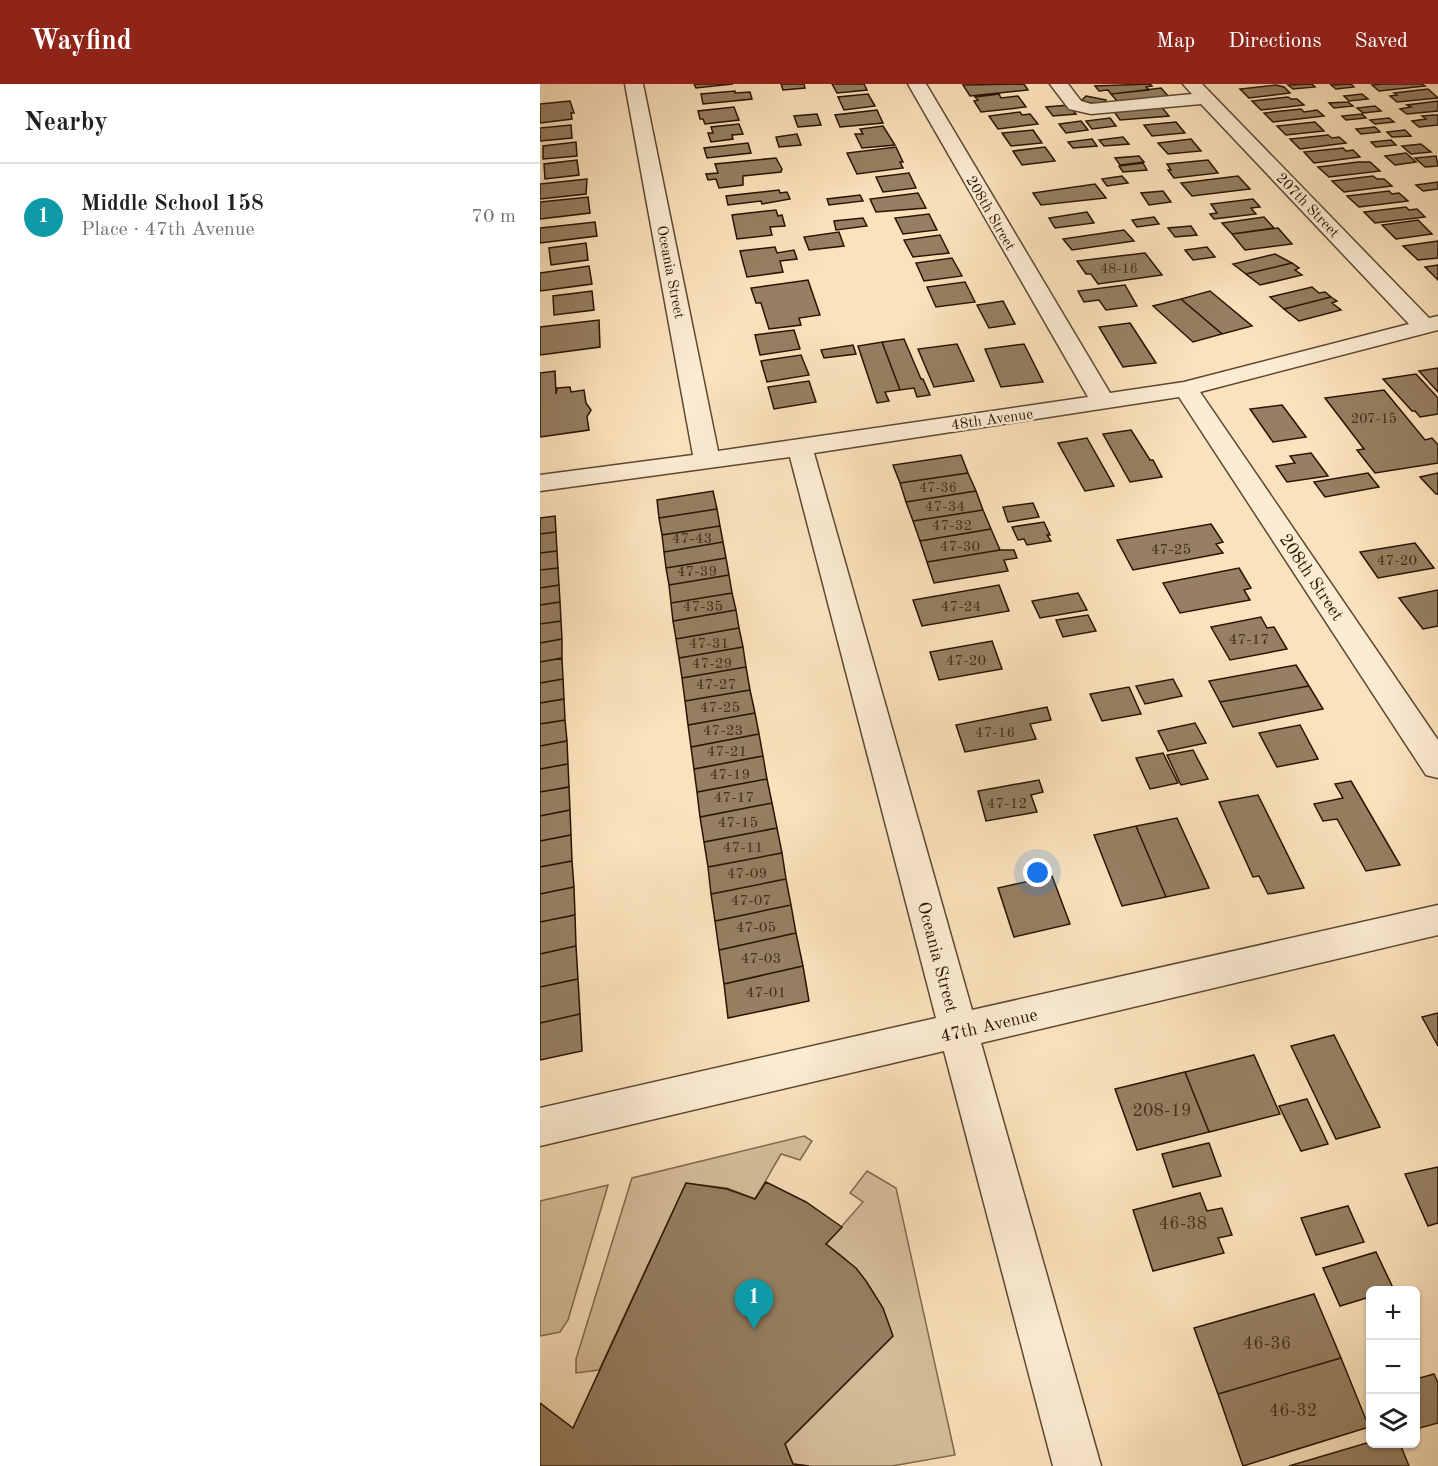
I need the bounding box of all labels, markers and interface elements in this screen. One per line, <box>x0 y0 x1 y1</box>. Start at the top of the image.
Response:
text: Wayfind <box>30 28 132 56</box>
text: Map <box>1156 31 1195 52</box>
text: Directions <box>1228 31 1322 52</box>
text: Saved <box>1355 31 1408 52</box>
text: Nearby <box>24 110 108 136</box>
street label: 207th Street <box>1273 171 1341 241</box>
street label: 208th Street <box>962 174 1017 254</box>
text: Middle School 158 <box>81 193 264 215</box>
text: 1 <box>38 207 49 227</box>
text: 70 m <box>471 207 516 227</box>
text: Place · 47th Avenue <box>81 220 255 240</box>
street label: Oceania Street <box>653 224 686 320</box>
house number: 48-16 <box>1100 262 1138 276</box>
street label: 48th Avenue <box>950 407 1034 434</box>
house number: 207-15 <box>1351 412 1397 426</box>
house number: 47-36 <box>919 481 957 495</box>
house number: 47-34 <box>925 500 965 515</box>
house number: 47-32 <box>932 519 972 534</box>
street label: 208th Street <box>1276 531 1347 624</box>
house number: 47-43 <box>672 532 712 547</box>
house number: 47-30 <box>940 540 980 555</box>
house number: 47-25 <box>1151 543 1191 558</box>
house number: 47-20 <box>1377 554 1417 569</box>
house number: 47-39 <box>677 565 717 580</box>
house number: 47-35 <box>683 600 723 615</box>
house number: 47-24 <box>941 600 981 615</box>
house number: 47-17 <box>1229 633 1269 648</box>
house number: 47-31 <box>689 637 729 652</box>
house number: 47-20 <box>946 654 986 669</box>
house number: 47-29 <box>692 657 732 672</box>
house number: 47-27 <box>696 678 736 693</box>
house number: 47-25 <box>700 701 740 716</box>
house number: 47-23 <box>703 724 743 739</box>
house number: 47-16 <box>975 726 1015 741</box>
house number: 47-21 <box>707 745 747 760</box>
house number: 47-19 <box>710 768 750 783</box>
house number: 47-17 <box>714 791 754 806</box>
house number: 47-12 <box>987 797 1027 812</box>
house number: 47-15 <box>718 816 758 831</box>
house number: 47-11 <box>723 841 763 856</box>
your location <box>1023 858 1052 887</box>
house number: 47-09 <box>727 867 767 882</box>
house number: 47-07 <box>731 894 771 909</box>
street label: Oceania Street <box>914 900 960 1015</box>
house number: 47-05 <box>736 921 776 936</box>
house number: 47-03 <box>741 952 781 967</box>
house number: 47-01 <box>746 986 786 1001</box>
street label: 47th Avenue <box>939 1006 1040 1046</box>
house number: 208-19 <box>1133 1102 1191 1120</box>
house number: 46-38 <box>1159 1215 1207 1233</box>
pin: 1 <box>734 1280 774 1329</box>
map controls <box>1366 1286 1420 1448</box>
button: + <box>1366 1286 1420 1340</box>
house number: 46-36 <box>1243 1335 1291 1353</box>
button: − <box>1366 1340 1420 1394</box>
button: layers <box>1366 1394 1420 1448</box>
house number: 46-32 <box>1269 1402 1317 1420</box>

